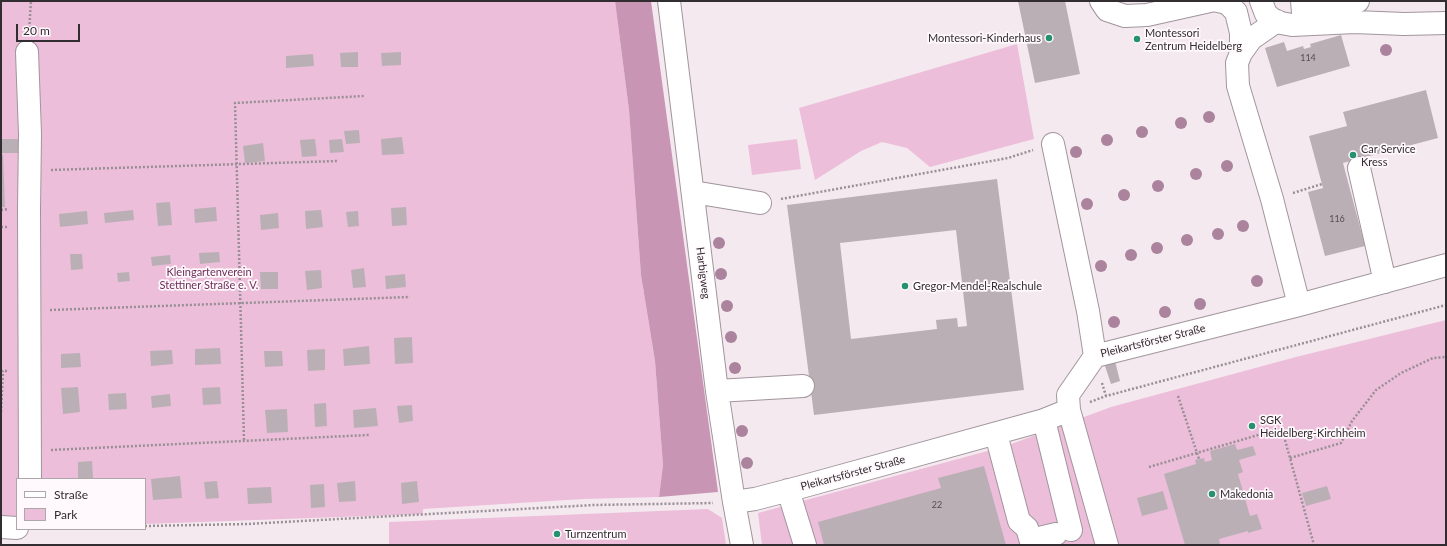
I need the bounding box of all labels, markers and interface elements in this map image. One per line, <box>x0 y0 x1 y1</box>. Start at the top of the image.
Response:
scale bar <box>18 16 82 42</box>
text: 20 m <box>23 23 50 38</box>
place label: Montessori Zentrum Heidelberg <box>1145 26 1242 52</box>
place label: Montessori-Kinderhaus <box>928 31 1041 45</box>
marker: Montessori-Kinderhaus <box>1044 33 1054 43</box>
marker: Montessori Zentrum Heidelberg <box>1132 34 1142 44</box>
house number: 114 <box>1300 53 1316 63</box>
place label: Car Service Kress <box>1361 142 1416 168</box>
marker: Car Service Kress <box>1348 150 1358 160</box>
house number: 116 <box>1329 214 1345 224</box>
street label: Harbigweg <box>693 246 713 300</box>
park label: Kleingartenverein Stettiner Straße e. V. <box>160 265 258 291</box>
place label: Gregor-Mendel-Realschule <box>913 279 1042 293</box>
marker: Gregor-Mendel-Realschule <box>900 281 910 291</box>
street label: Pleikartsförster Straße <box>1099 322 1207 360</box>
place label: SGK Heidelberg-Kirchheim <box>1260 413 1366 439</box>
marker: SGK Heidelberg-Kirchheim <box>1247 421 1257 431</box>
street label: Pleikartsförster Straße <box>799 453 907 493</box>
legend <box>16 478 146 530</box>
text: Straße <box>54 487 88 502</box>
place label: Makedonia <box>1220 487 1273 501</box>
marker: Makedonia <box>1207 489 1217 499</box>
house number: 22 <box>932 500 942 510</box>
text: Park <box>54 507 77 522</box>
place label: Turnzentrum <box>565 527 626 541</box>
marker: Turnzentrum <box>552 529 562 539</box>

